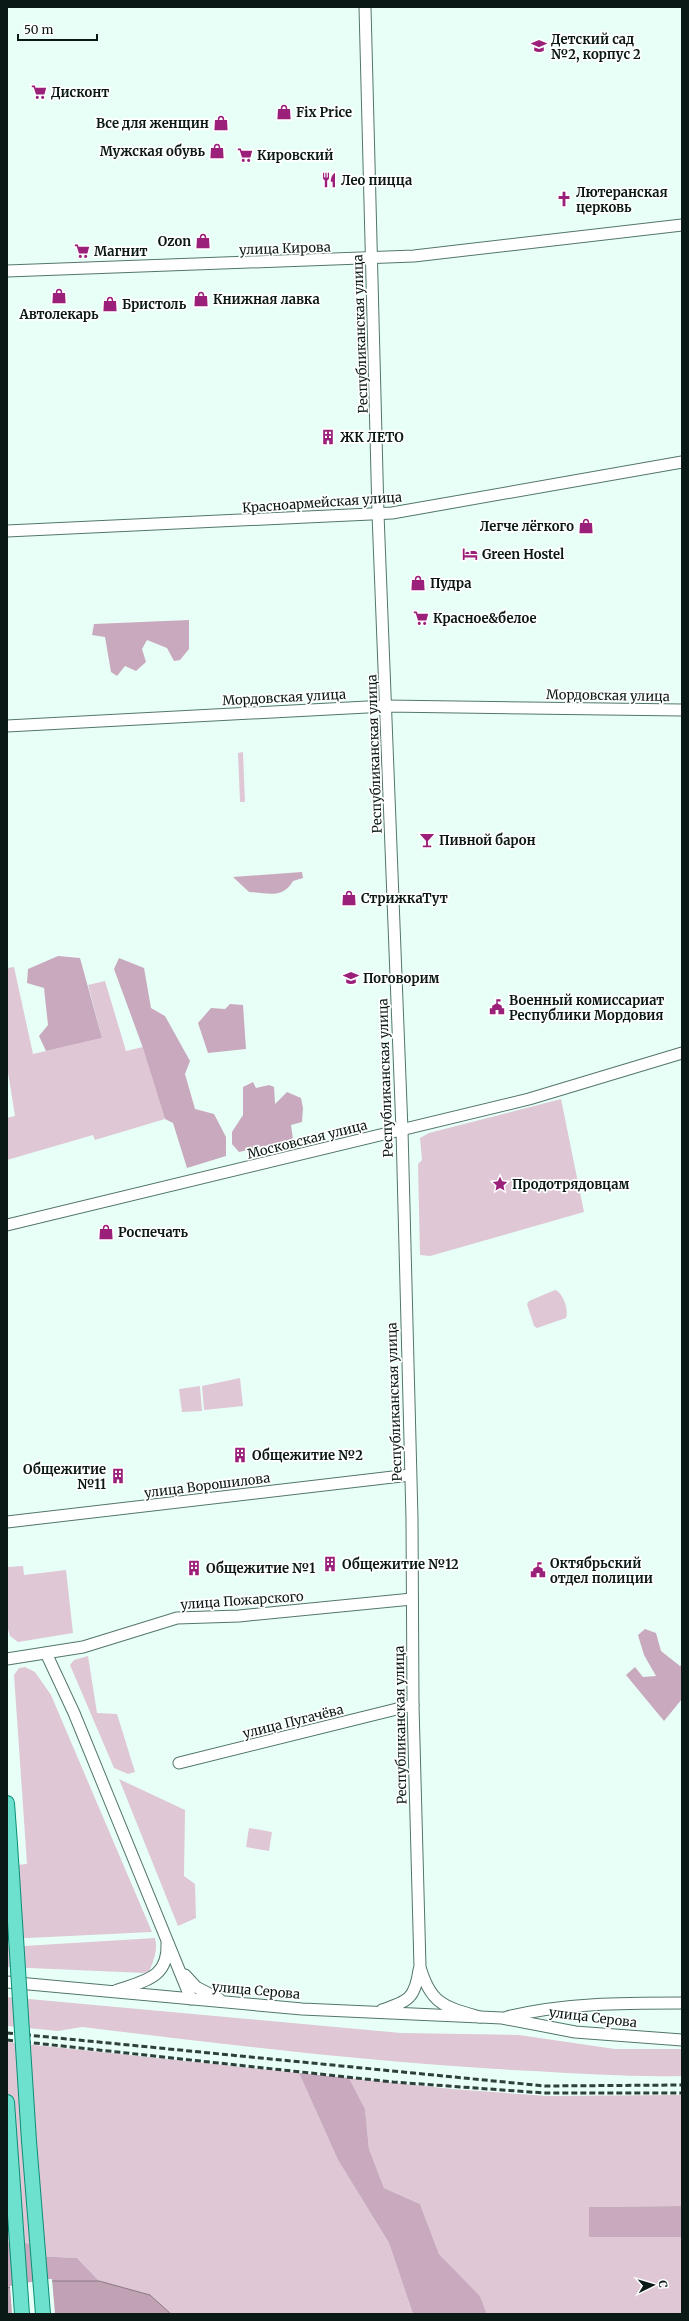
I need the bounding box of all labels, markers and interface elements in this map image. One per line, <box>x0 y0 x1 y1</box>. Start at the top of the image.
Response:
scale bar <box>18 16 97 42</box>
text: 50 m <box>24 22 53 37</box>
place label: Детский сад №2, корпус 2 <box>551 31 641 63</box>
school or university icon: Детский сад №2, корпус 2 <box>530 37 548 55</box>
supermarket icon: Дисконт <box>30 83 48 101</box>
place label: Дисконт <box>51 84 109 101</box>
shop icon: Fix Price <box>275 103 293 121</box>
place label: Fix Price <box>296 104 352 121</box>
shop icon: Все для женщин <box>212 114 230 132</box>
place label: Все для женщин <box>96 115 209 132</box>
shop icon: Мужская обувь <box>208 142 226 160</box>
place label: Мужская обувь <box>100 143 205 160</box>
supermarket icon: Кировский <box>236 146 254 164</box>
place label: Кировский <box>257 147 333 164</box>
restaurant icon: Лео пицца <box>320 171 338 189</box>
place label: Лео пицца <box>341 172 412 189</box>
place label: Лютеранская церковь <box>576 184 668 216</box>
church icon: Лютеранская церковь <box>555 190 573 208</box>
shop icon: Ozon <box>194 232 212 250</box>
place label: Ozon <box>158 233 191 250</box>
street label: улица Кирова <box>239 238 331 259</box>
supermarket icon: Магнит <box>73 242 91 260</box>
place label: Магнит <box>94 243 148 260</box>
street label: Республиканская улица <box>349 254 372 414</box>
shop icon: Автолекарь <box>50 287 68 305</box>
shop icon: Книжная лавка <box>192 290 210 308</box>
place label: Книжная лавка <box>213 291 320 308</box>
shop icon: Бристоль <box>101 295 119 313</box>
place label: Бристоль <box>122 296 187 313</box>
place label: Автолекарь <box>18 306 99 323</box>
building icon: ЖК ЛЕТО <box>319 428 337 446</box>
place label: ЖК ЛЕТО <box>340 429 404 446</box>
street label: Красноармейская улица <box>241 488 403 517</box>
shop icon: Легче лёгкого <box>577 517 595 535</box>
place label: Легче лёгкого <box>480 518 574 535</box>
hotel icon: Green Hostel <box>461 545 479 563</box>
place label: Green Hostel <box>482 546 564 563</box>
shop icon: Пудра <box>409 574 427 592</box>
place label: Пудра <box>430 575 471 592</box>
supermarket icon: Красное&белое <box>412 609 430 627</box>
place label: Красное&белое <box>433 610 537 627</box>
street label: Республиканская улица <box>363 674 386 834</box>
street label: Мордовская улица <box>222 686 346 709</box>
street label: Мордовская улица <box>546 686 670 705</box>
bar icon: Пивной барон <box>418 831 436 849</box>
place label: Пивной барон <box>439 832 536 849</box>
shop icon: СтрижкаТут <box>340 889 358 907</box>
place label: СтрижкаТут <box>361 890 448 907</box>
school or university icon: Поговорим <box>342 969 360 987</box>
place label: Поговорим <box>363 970 440 987</box>
place label: Военный комиссариат Республики Мордовия <box>509 992 664 1024</box>
street label: Республиканская улица <box>374 998 397 1158</box>
public building icon: Военный комиссариат Республики Мордовия <box>488 998 506 1016</box>
street label: Московская улица <box>245 1116 369 1163</box>
place icon: Продотрядовцам <box>491 1175 509 1193</box>
place label: Продотрядовцам <box>512 1176 629 1193</box>
shop icon: Роспечать <box>97 1223 115 1241</box>
place label: Роспечать <box>118 1224 189 1241</box>
street label: Республиканская улица <box>383 1322 406 1482</box>
building icon: Общежитие №2 <box>231 1446 249 1464</box>
place label: Общежитие №2 <box>252 1447 363 1464</box>
place label: Общежитие №11 <box>23 1461 106 1493</box>
building icon: Общежитие №11 <box>109 1467 127 1485</box>
street label: улица Ворошилова <box>143 1469 271 1502</box>
building icon: Общежитие №12 <box>321 1555 339 1573</box>
place label: Октябрьский отдел полиции <box>550 1555 653 1587</box>
place label: Общежитие №12 <box>342 1556 459 1573</box>
building icon: Общежитие №1 <box>185 1559 203 1577</box>
place label: Общежитие №1 <box>206 1560 315 1577</box>
public building icon: Октябрьский отдел полиции <box>529 1561 547 1579</box>
street label: улица Пожарского <box>180 1588 305 1613</box>
street label: Республиканская улица <box>391 1645 410 1805</box>
street label: улица Пугачёва <box>241 1701 345 1742</box>
street label: улица Серова <box>211 1978 301 2003</box>
street label: улица Серова <box>548 2004 638 2031</box>
north arrow <box>633 2265 673 2305</box>
text: С <box>656 2280 670 2288</box>

